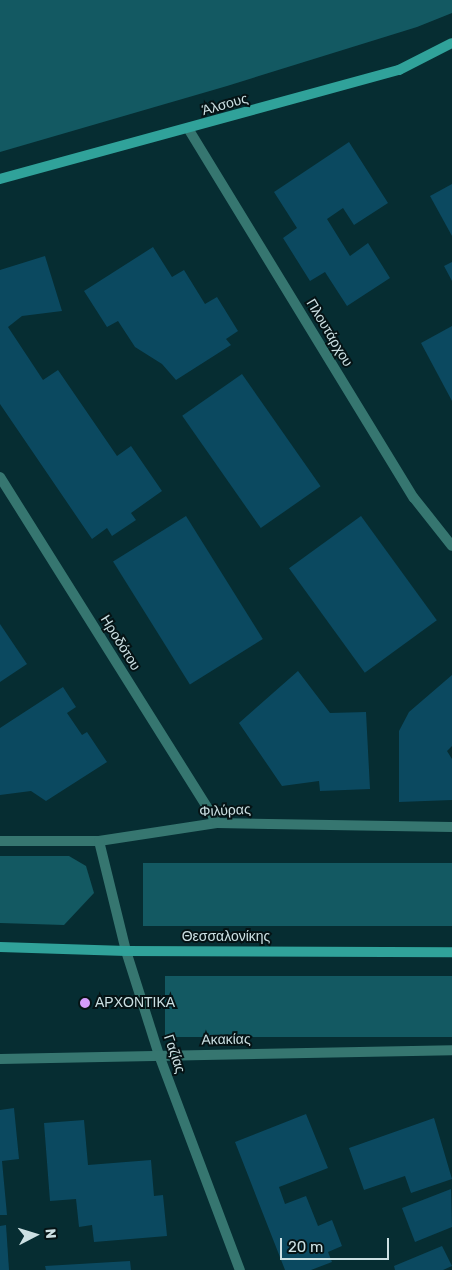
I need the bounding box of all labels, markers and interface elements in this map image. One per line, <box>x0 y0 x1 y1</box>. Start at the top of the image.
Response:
street label: Άλσους <box>200 90 250 120</box>
street label: Πλουτάρχου <box>302 296 356 370</box>
street label: Ηροδότου <box>96 612 144 674</box>
street label: Φιλύρας <box>199 801 251 821</box>
street label: Θεσσαλονίκης <box>182 929 270 945</box>
place label: ΑΡΧΟΝΤΙΚΑ <box>95 995 175 1011</box>
marker: ΑΡΧΟΝΤΙΚΑ <box>79 997 91 1009</box>
street label: Ακακίας <box>201 1031 251 1049</box>
street label: Γαζίας <box>160 1032 188 1076</box>
north arrow <box>10 1210 60 1260</box>
text: N <box>42 1228 59 1239</box>
scale bar <box>282 1228 391 1260</box>
text: 20 m <box>288 1238 323 1256</box>

